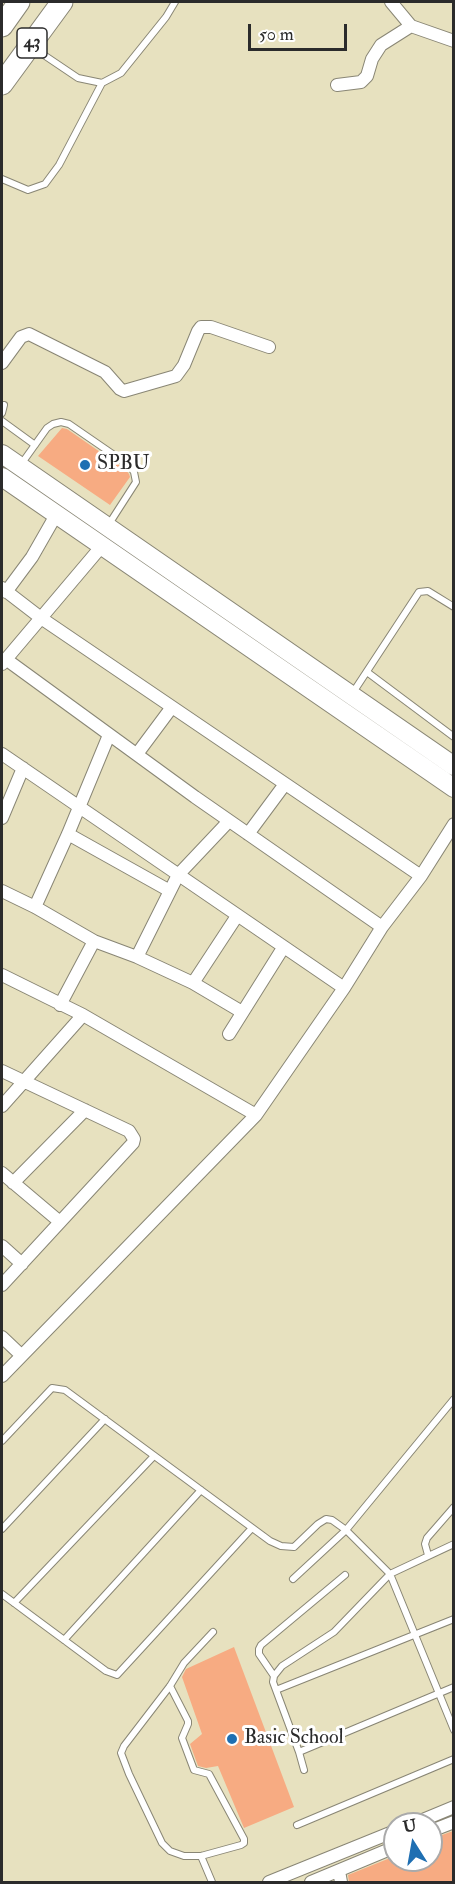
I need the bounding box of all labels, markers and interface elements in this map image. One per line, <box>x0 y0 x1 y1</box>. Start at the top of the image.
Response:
scale bar <box>251 12 350 50</box>
text: 50 m <box>259 23 294 46</box>
road number: 43 <box>17 28 47 58</box>
place label: SPBU <box>97 453 150 477</box>
marker: SPBU <box>78 458 92 472</box>
place label: Basic School <box>244 1727 344 1751</box>
marker: Basic School <box>225 1732 239 1746</box>
north arrow <box>383 1812 443 1872</box>
text: U <box>401 1815 418 1837</box>

